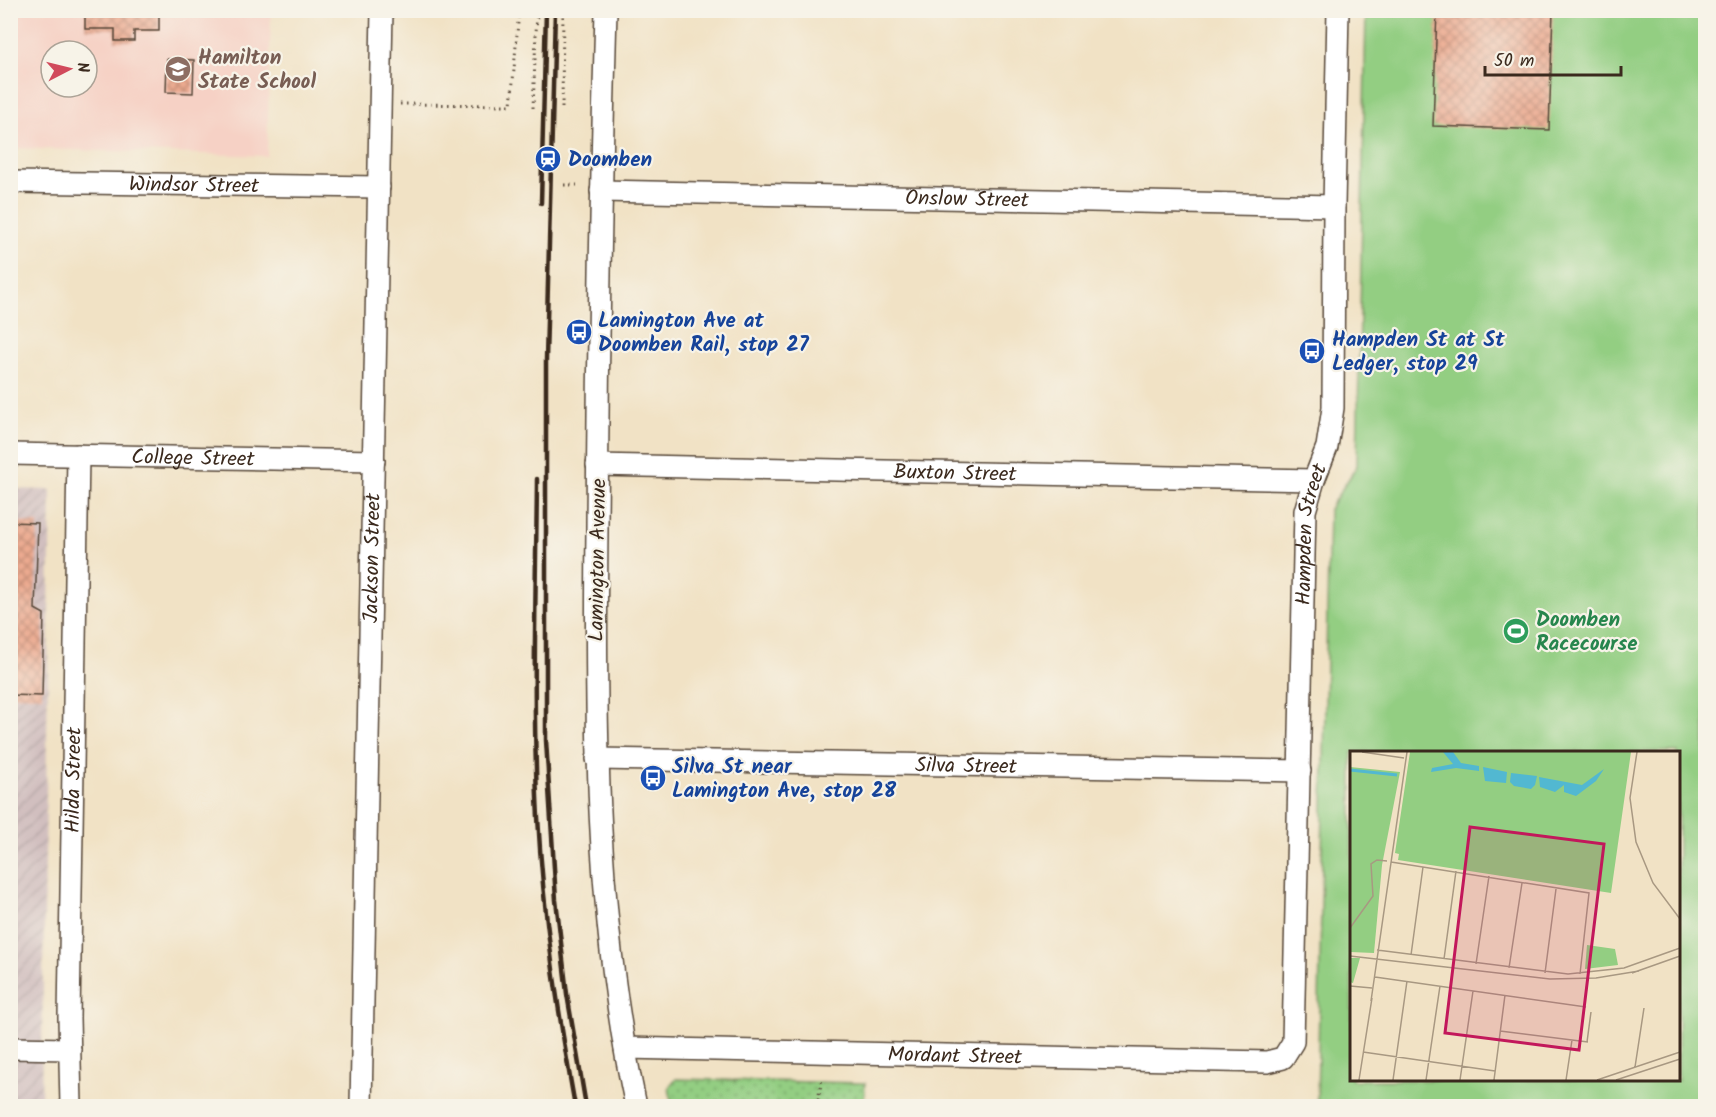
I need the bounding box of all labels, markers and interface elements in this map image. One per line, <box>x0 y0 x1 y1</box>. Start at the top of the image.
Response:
north arrow <box>39 39 99 99</box>
scale bar <box>1485 39 1622 77</box>
place label: Hamilton State School <box>198 42 316 99</box>
text: 50 m <box>1494 47 1534 76</box>
school or university icon: Hamilton State School <box>163 54 193 84</box>
text: N <box>69 61 95 74</box>
station icon: Doomben <box>533 144 563 174</box>
place label: Doomben <box>568 144 652 177</box>
street label: Windsor Street <box>129 169 260 203</box>
street label: Onslow Street <box>905 182 1030 218</box>
place label: Lamington Ave at Doomben Rail, stop 27 <box>598 305 810 362</box>
bus stop icon: Lamington Ave at Doomben Rail, stop 27 <box>564 317 594 347</box>
place label: Hampden St at St Ledger, stop 29 <box>1332 324 1505 381</box>
bus stop icon: Hampden St at St Ledger, stop 29 <box>1297 336 1327 366</box>
street label: College Street <box>131 441 256 477</box>
street label: Buxton Street <box>893 456 1018 492</box>
street label: Hampden Street <box>1288 458 1337 606</box>
street label: Lamington Avenue <box>581 478 616 642</box>
street label: Jackson Street <box>355 492 391 624</box>
place label: Doomben Racecourse <box>1536 604 1638 661</box>
sports icon: Doomben Racecourse <box>1501 616 1531 646</box>
street label: Hilda Street <box>57 726 92 833</box>
street label: Silva Street <box>915 749 1018 784</box>
place label: Silva St near Lamington Ave, stop 28 <box>672 751 897 808</box>
inset map <box>1350 751 1680 1081</box>
bus stop icon: Silva St near Lamington Ave, stop 28 <box>638 763 668 793</box>
street label: Mordant Street <box>887 1039 1023 1075</box>

